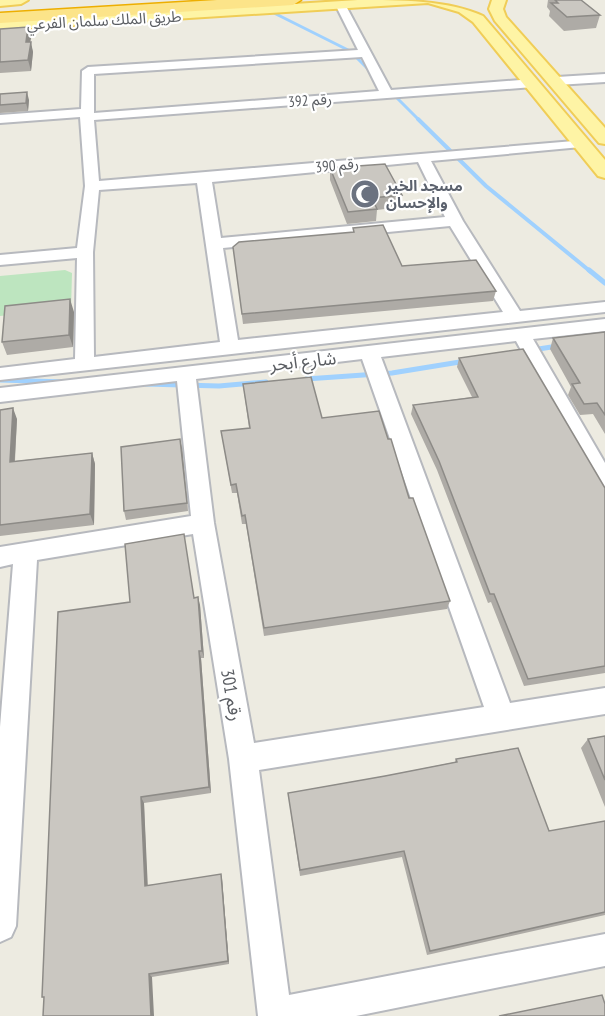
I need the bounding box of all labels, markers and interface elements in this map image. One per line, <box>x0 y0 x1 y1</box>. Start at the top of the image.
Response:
street label: طريق الملك سلمان الفرعي <box>26 6 182 36</box>
street label: رقم 392 <box>288 89 333 113</box>
street label: رقم 390 <box>314 154 360 178</box>
place label: مسجد الخير والإحسان <box>385 176 463 213</box>
mosque icon: مسجد الخير والإحسان <box>349 178 381 210</box>
street label: شارع أبحر <box>268 346 338 379</box>
street label: رقم 301 <box>214 667 248 723</box>

